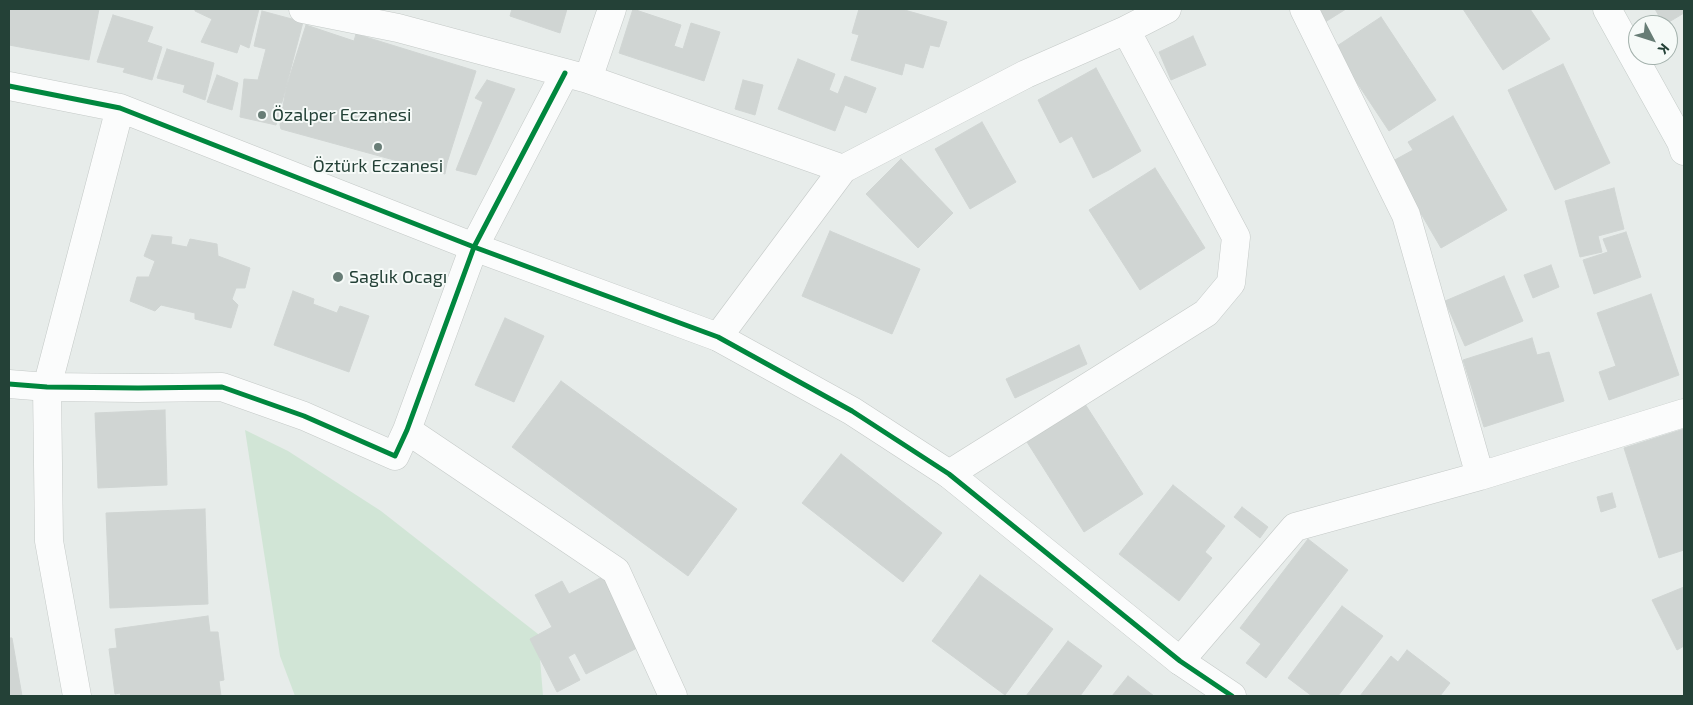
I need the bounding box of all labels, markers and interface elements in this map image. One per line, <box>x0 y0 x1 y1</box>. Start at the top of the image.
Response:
north arrow <box>1628 15 1678 65</box>
text: K <box>1655 40 1673 58</box>
place label: Özalper Eczanesi <box>272 104 411 126</box>
marker: Özalper Eczanesi <box>256 109 268 121</box>
marker: Öztürk Eczanesi <box>372 141 384 153</box>
place label: Öztürk Eczanesi <box>313 155 443 177</box>
place label: Saglık Ocagı <box>349 266 447 288</box>
marker: Saglık Ocagı <box>331 270 345 284</box>

